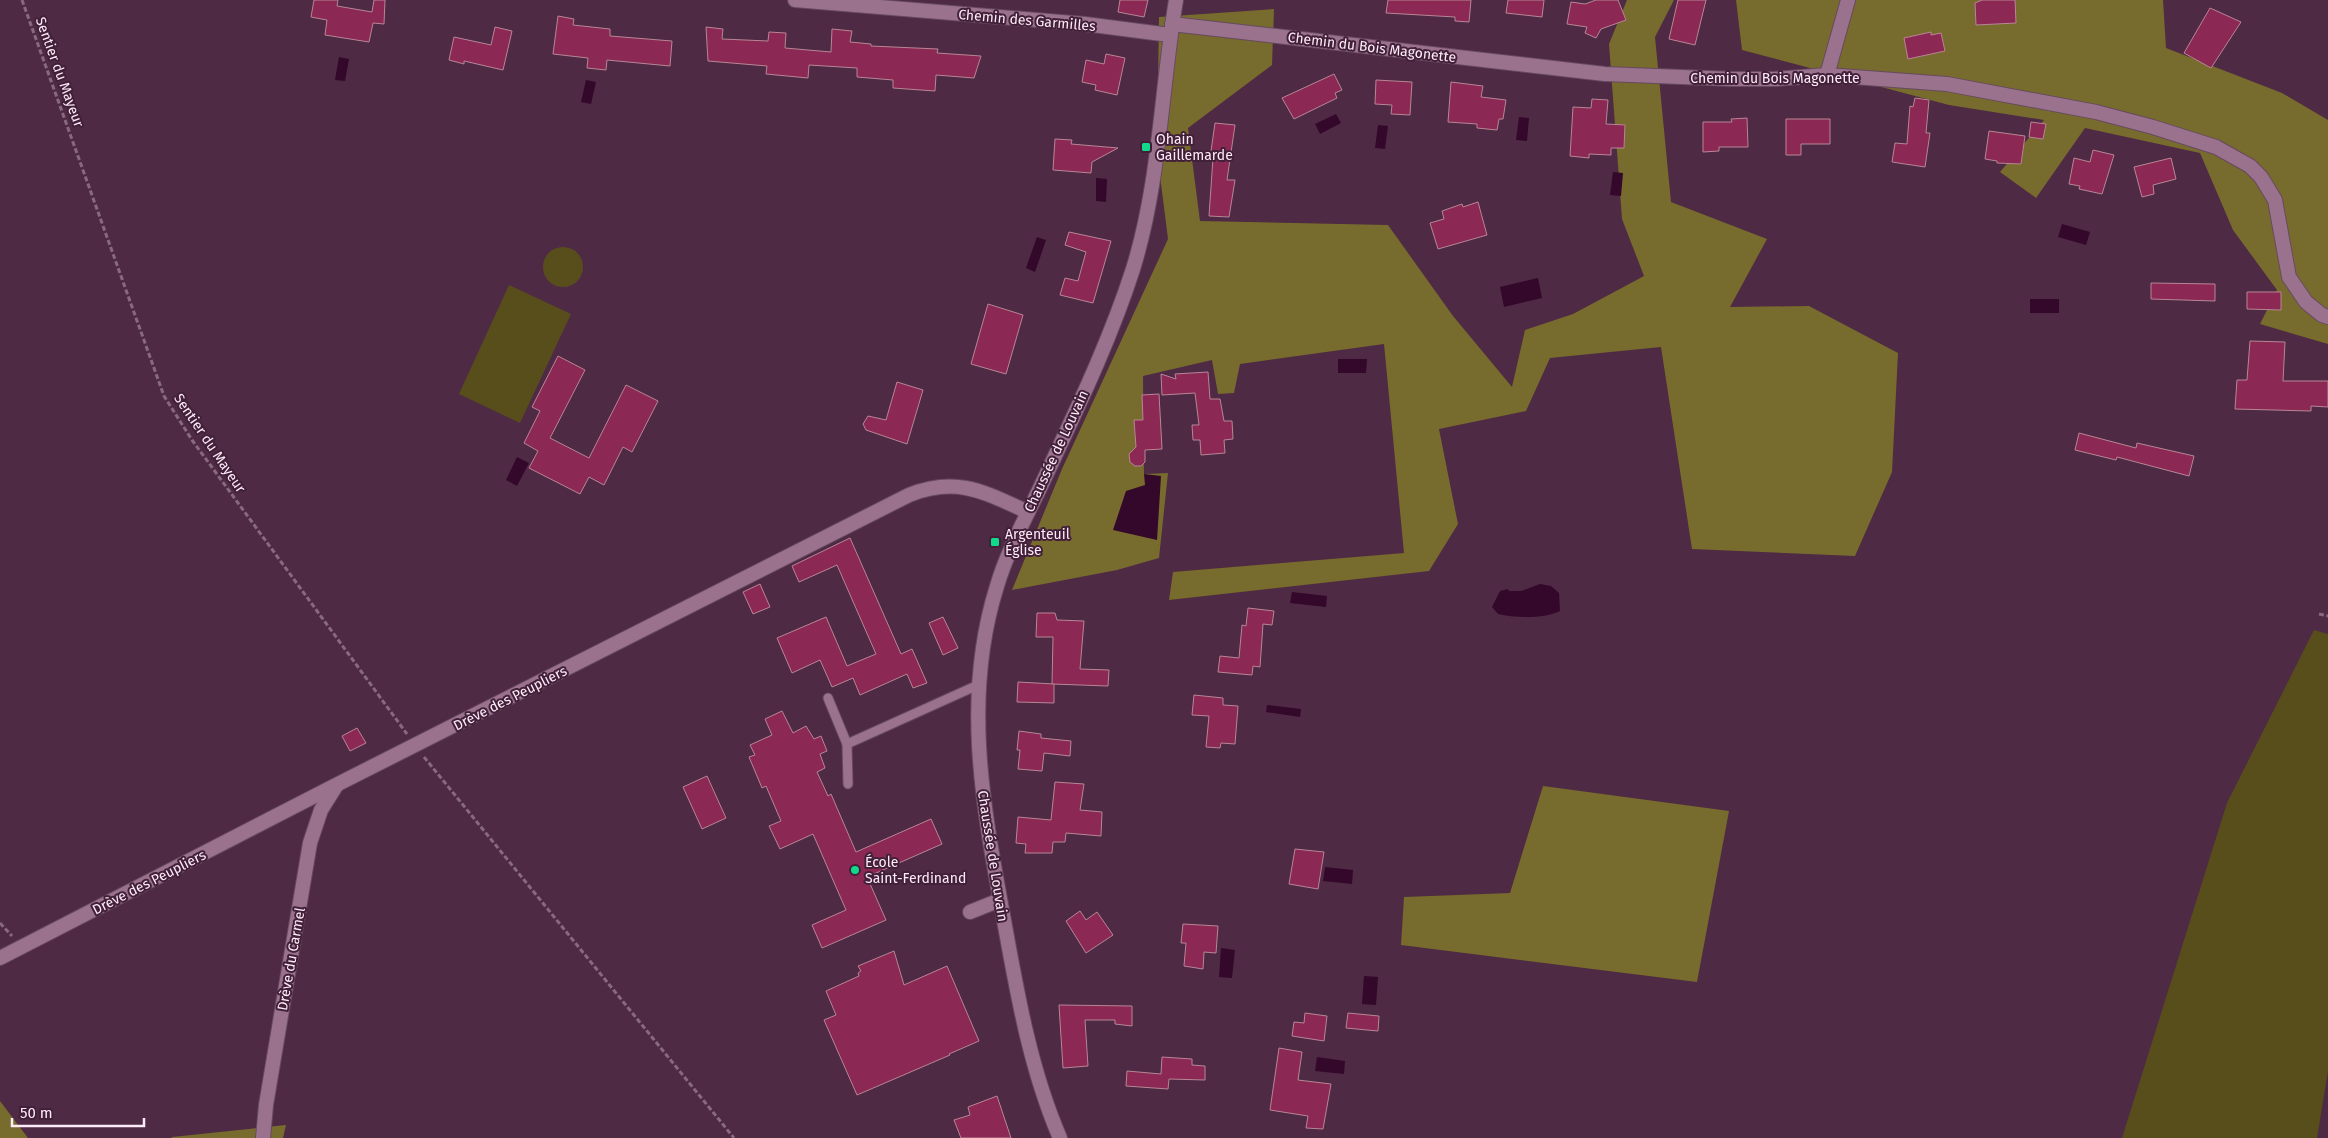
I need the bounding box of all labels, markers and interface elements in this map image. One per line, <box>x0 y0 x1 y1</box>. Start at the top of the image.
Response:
street label: Chemin des Garmilles <box>958 6 1097 35</box>
street label: Sentier du Mayeur <box>32 15 88 130</box>
street label: Chemin du Bois Magonette <box>1287 29 1457 66</box>
street label: Chemin du Bois Magonette <box>1690 70 1860 87</box>
place label: Ohain Gaillemarde <box>1156 131 1233 164</box>
marker: Ohain Gaillemarde <box>1140 141 1152 153</box>
street label: Chaussée de Louvain <box>1021 387 1092 515</box>
street label: Sentier du Mayeur <box>170 391 249 497</box>
place label: Argenteuil Église <box>1005 526 1070 559</box>
marker: Argenteuil Église <box>989 536 1001 548</box>
street label: Drève des Peupliers <box>451 662 570 734</box>
street label: Chaussée de Louvain <box>974 789 1011 923</box>
street label: Drève des Peupliers <box>90 846 209 918</box>
place label: École Saint-Ferdinand <box>865 853 966 887</box>
marker: École Saint-Ferdinand <box>849 864 861 876</box>
street label: Drève du Carmel <box>274 906 309 1012</box>
scale bar <box>12 1096 145 1128</box>
text: 50 m <box>20 1104 53 1122</box>

